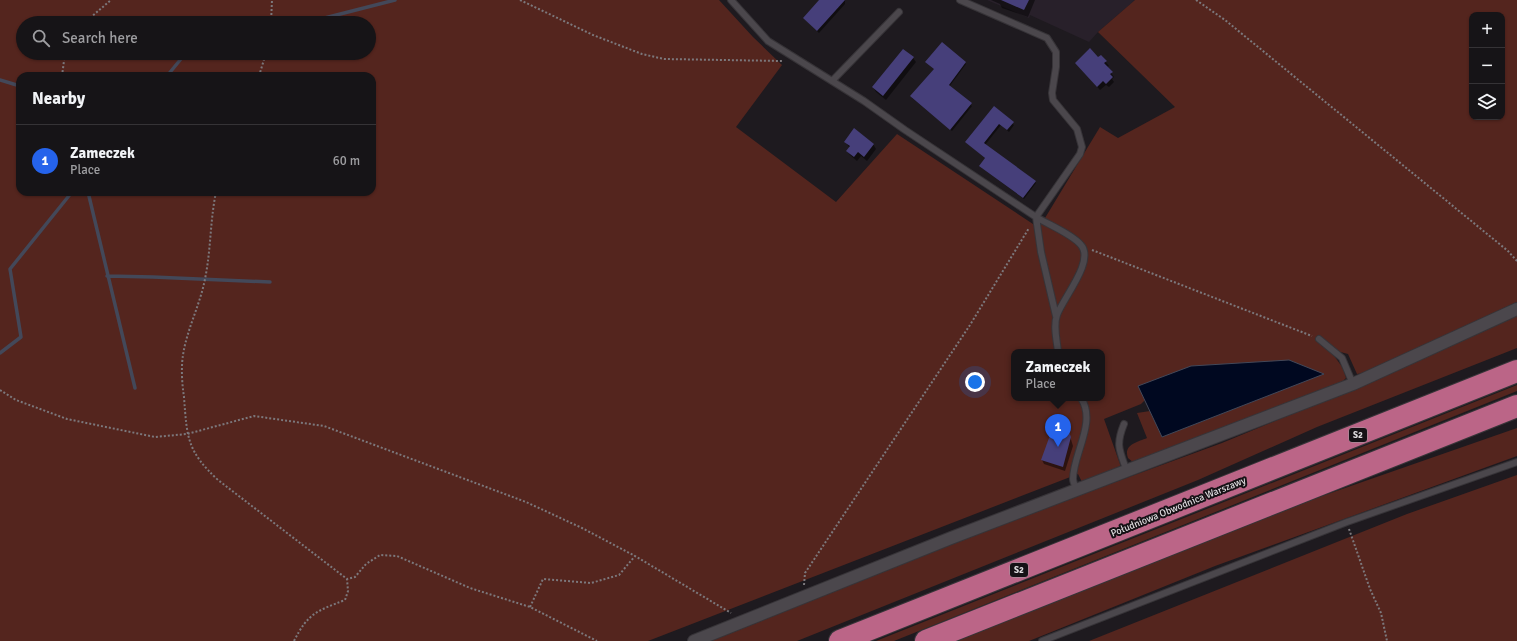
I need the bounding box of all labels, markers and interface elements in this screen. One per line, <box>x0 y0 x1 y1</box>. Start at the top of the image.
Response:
map controls <box>1469 12 1505 120</box>
button: + <box>1469 12 1505 48</box>
search box <box>16 16 376 60</box>
icon: search <box>30 27 52 49</box>
text: Search here <box>62 29 138 47</box>
button: − <box>1469 48 1505 84</box>
button: layers <box>1469 84 1505 120</box>
text: Nearby <box>32 88 85 109</box>
text: Zameczek <box>70 144 135 162</box>
text: 1 <box>41 153 49 169</box>
text: 60 m <box>333 153 360 169</box>
text: Place <box>70 162 100 178</box>
popup <box>1011 349 1105 401</box>
text: Zameczek <box>1026 358 1090 376</box>
your location <box>965 372 985 392</box>
text: Place <box>1026 376 1056 392</box>
pin: 1 <box>1045 414 1071 447</box>
road number: S2 <box>1349 428 1367 442</box>
street label: Południowa Obwodnica Warszawy <box>1109 474 1248 540</box>
road number: S2 <box>1010 563 1028 577</box>

